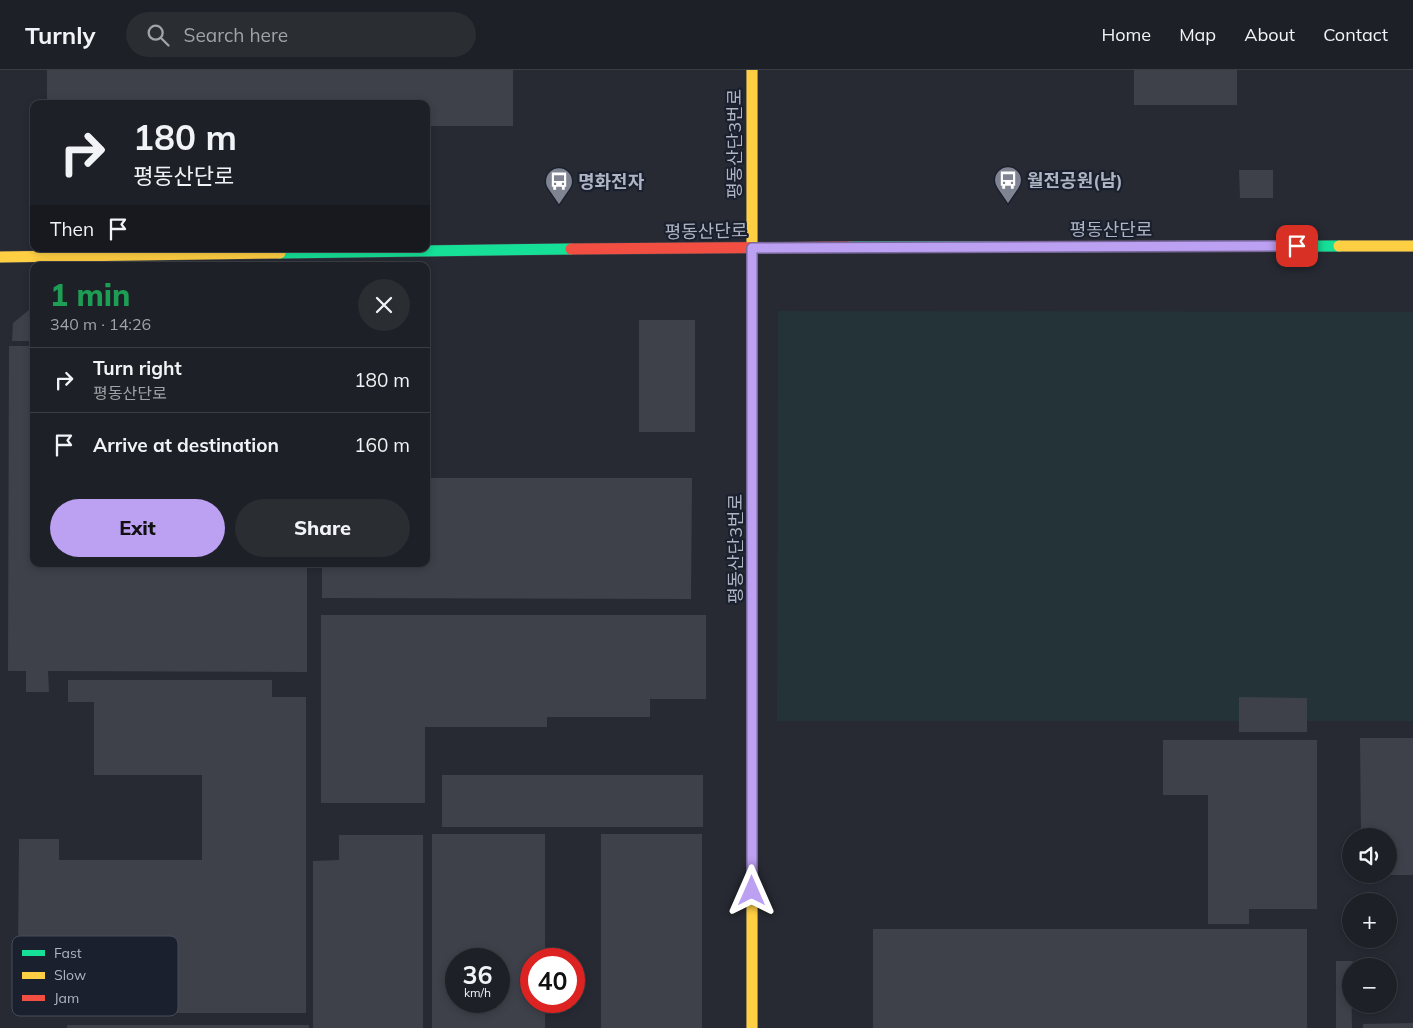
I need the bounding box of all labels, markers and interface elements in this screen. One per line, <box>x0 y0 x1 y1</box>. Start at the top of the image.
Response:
search box <box>126 12 476 57</box>
text: Turnly <box>25 20 96 50</box>
icon: search <box>144 21 172 49</box>
text: Search here <box>184 23 288 47</box>
text: Home <box>1101 23 1151 46</box>
text: Map <box>1179 23 1216 46</box>
text: About <box>1244 23 1295 46</box>
text: Contact <box>1323 23 1388 46</box>
street label: 평동산단3번로 <box>723 89 746 199</box>
text: 180 m <box>133 115 237 159</box>
icon: right <box>50 120 115 185</box>
text: 평동산단로 <box>133 162 234 190</box>
bus stop icon: 월전공원(남) <box>993 165 1023 204</box>
bus stop icon: 명화전자 <box>544 166 574 205</box>
place label: 월전공원(남) <box>1027 169 1123 192</box>
place label: 명화전자 <box>578 170 645 193</box>
icon: arrive <box>104 215 132 243</box>
text: Then <box>50 217 94 241</box>
street label: 평동산단로 <box>1070 218 1152 241</box>
street label: 평동산단로 <box>664 219 748 243</box>
pin <box>1276 225 1318 267</box>
icon: arrive <box>1283 232 1311 260</box>
text: 1 min <box>50 276 130 314</box>
button: close <box>358 279 410 331</box>
text: 340 m · 14:26 <box>50 314 151 334</box>
text: Turn right <box>93 356 182 380</box>
icon: right <box>50 366 78 394</box>
text: 180 m <box>354 368 410 392</box>
text: 평동산단로 <box>93 383 167 403</box>
icon: arrive <box>50 431 78 459</box>
text: Arrive at destination <box>93 433 279 457</box>
text: 160 m <box>354 433 410 457</box>
street label: 평동산단3번로 <box>724 494 747 604</box>
button: Exit <box>50 499 225 557</box>
button: Share <box>235 499 410 557</box>
map controls <box>1342 828 1397 1013</box>
button: sound <box>1342 828 1397 883</box>
position arrow <box>725 864 777 916</box>
button: + <box>1342 893 1397 948</box>
legend <box>12 936 178 1016</box>
text: Fast <box>54 944 82 962</box>
speed limit sign: 40 <box>520 948 585 1013</box>
button: − <box>1342 958 1397 1013</box>
text: 36 <box>462 959 493 990</box>
text: Slow <box>54 966 86 984</box>
text: km/h <box>464 985 491 1000</box>
text: Jam <box>54 989 79 1007</box>

